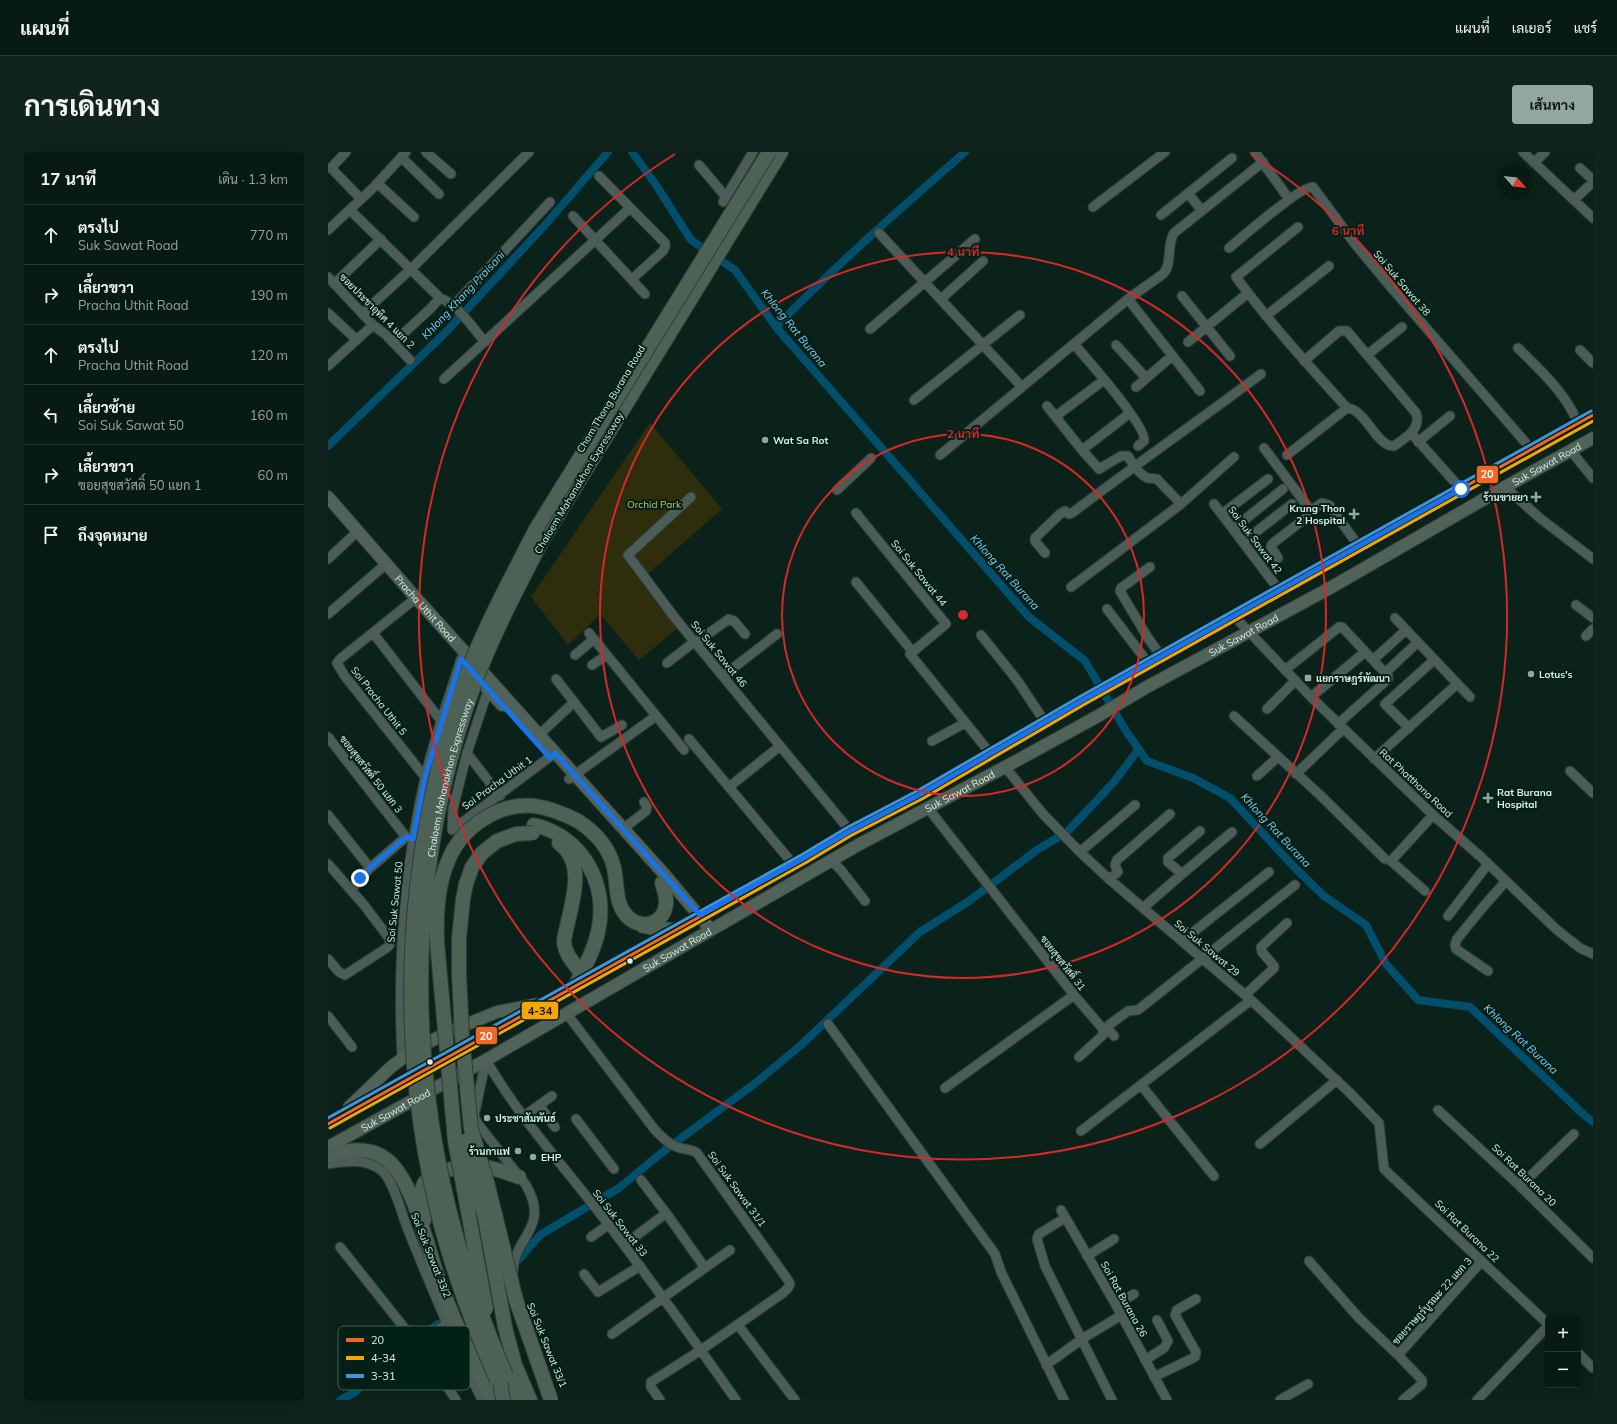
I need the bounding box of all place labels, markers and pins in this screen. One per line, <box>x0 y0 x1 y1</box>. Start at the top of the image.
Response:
place label: Wat Sa Rot <box>773 434 828 447</box>
marker: Wat Sa Rot <box>760 435 770 445</box>
place label: ร้านขายยา <box>1483 491 1528 504</box>
marker: ร้านขายยา <box>1531 492 1541 502</box>
place label: Krung Thon 2 Hospital <box>1289 502 1345 527</box>
marker: Krung Thon 2 Hospital <box>1348 508 1360 520</box>
centre of rings <box>956 608 970 622</box>
place label: Lotus's <box>1539 668 1573 681</box>
marker: Lotus's <box>1526 669 1536 679</box>
place label: แยกราษฎร์พัฒนา <box>1316 671 1390 685</box>
marker: แยกราษฎร์พัฒนา <box>1303 673 1313 683</box>
place label: Rat Burana Hospital <box>1497 786 1552 811</box>
marker: Rat Burana Hospital <box>1482 792 1494 804</box>
unlabelled marker <box>625 956 635 966</box>
unlabelled marker <box>425 1057 435 1067</box>
place label: ประชาสัมพันธ์ <box>495 1111 557 1125</box>
marker: ประชาสัมพันธ์ <box>482 1113 492 1123</box>
place label: ร้านกาแฟ <box>469 1145 510 1158</box>
marker: ร้านกาแฟ <box>513 1146 523 1156</box>
place label: EHP <box>541 1151 562 1164</box>
marker: EHP <box>528 1152 538 1162</box>

